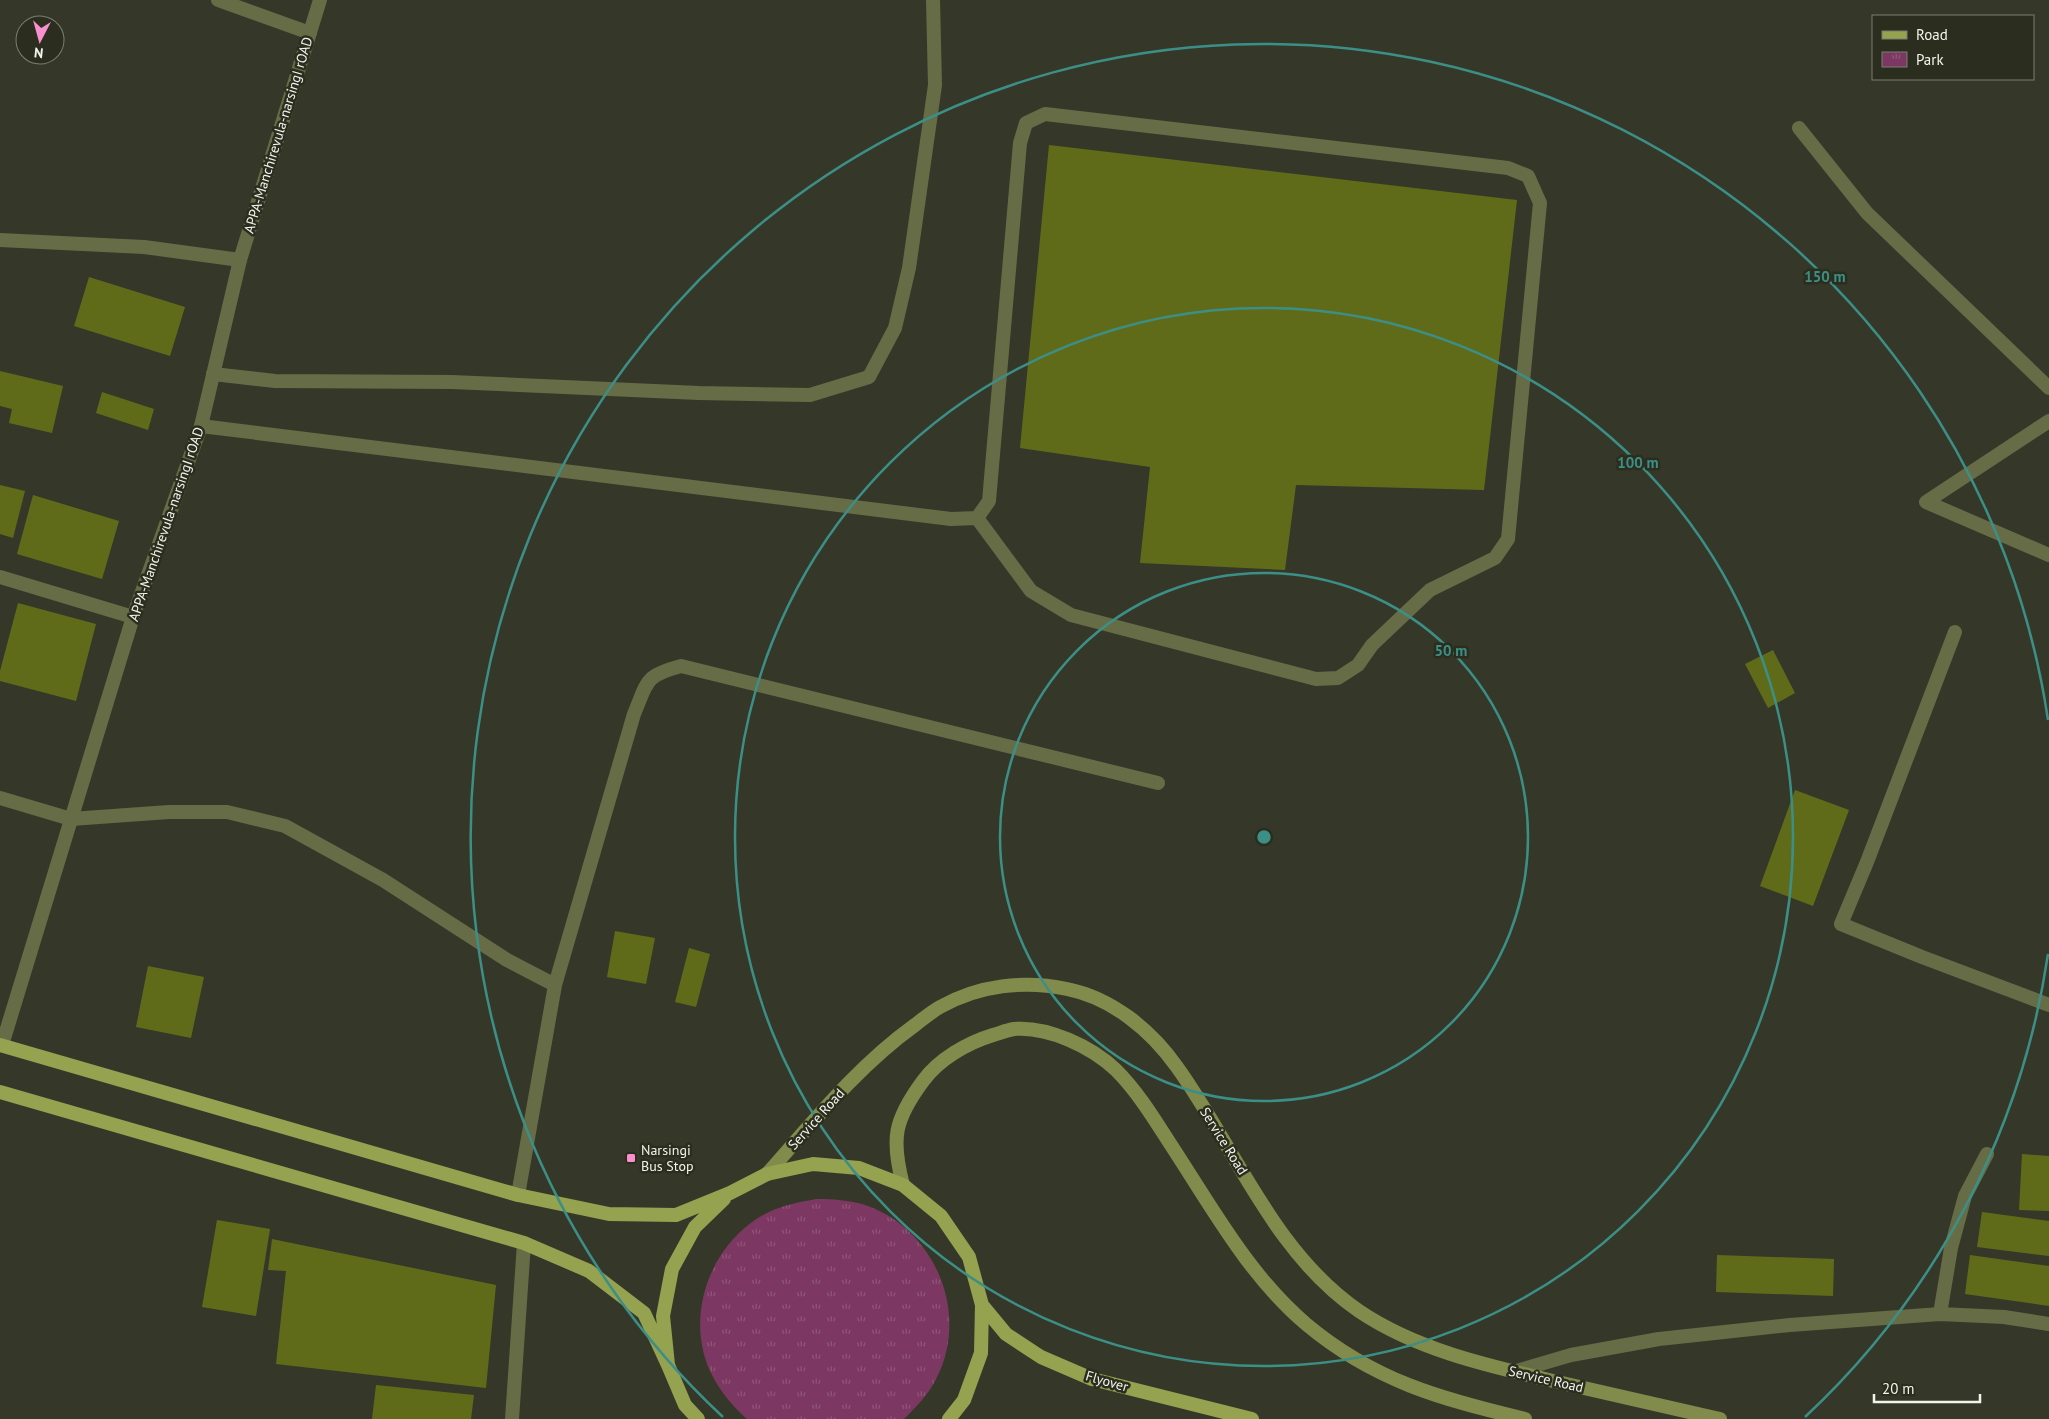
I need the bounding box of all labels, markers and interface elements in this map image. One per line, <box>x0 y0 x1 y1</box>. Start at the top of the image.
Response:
north arrow <box>15 15 65 65</box>
legend <box>1872 15 2034 80</box>
text: Road <box>1916 25 1948 44</box>
street label: APPA-Manchirevula-narsingI rOAD <box>240 35 316 235</box>
text: N <box>33 43 44 62</box>
text: Park <box>1916 50 1944 69</box>
text: 150 m <box>1804 267 1846 286</box>
street label: APPA-Manchirevula-narsingI rOAD <box>124 424 208 624</box>
text: 100 m <box>1617 453 1659 472</box>
text: 50 m <box>1435 641 1467 660</box>
centre of rings <box>1255 828 1273 846</box>
street label: Service Road <box>784 1085 848 1153</box>
street label: Service Road <box>1196 1104 1252 1178</box>
place label: Narsingi Bus Stop <box>641 1141 693 1175</box>
marker: Narsingi Bus Stop <box>625 1152 637 1164</box>
street label: Service Road <box>1507 1362 1585 1396</box>
street label: Flyover <box>1084 1366 1131 1396</box>
scale bar <box>1874 1372 1980 1404</box>
text: 20 m <box>1882 1379 1915 1398</box>

